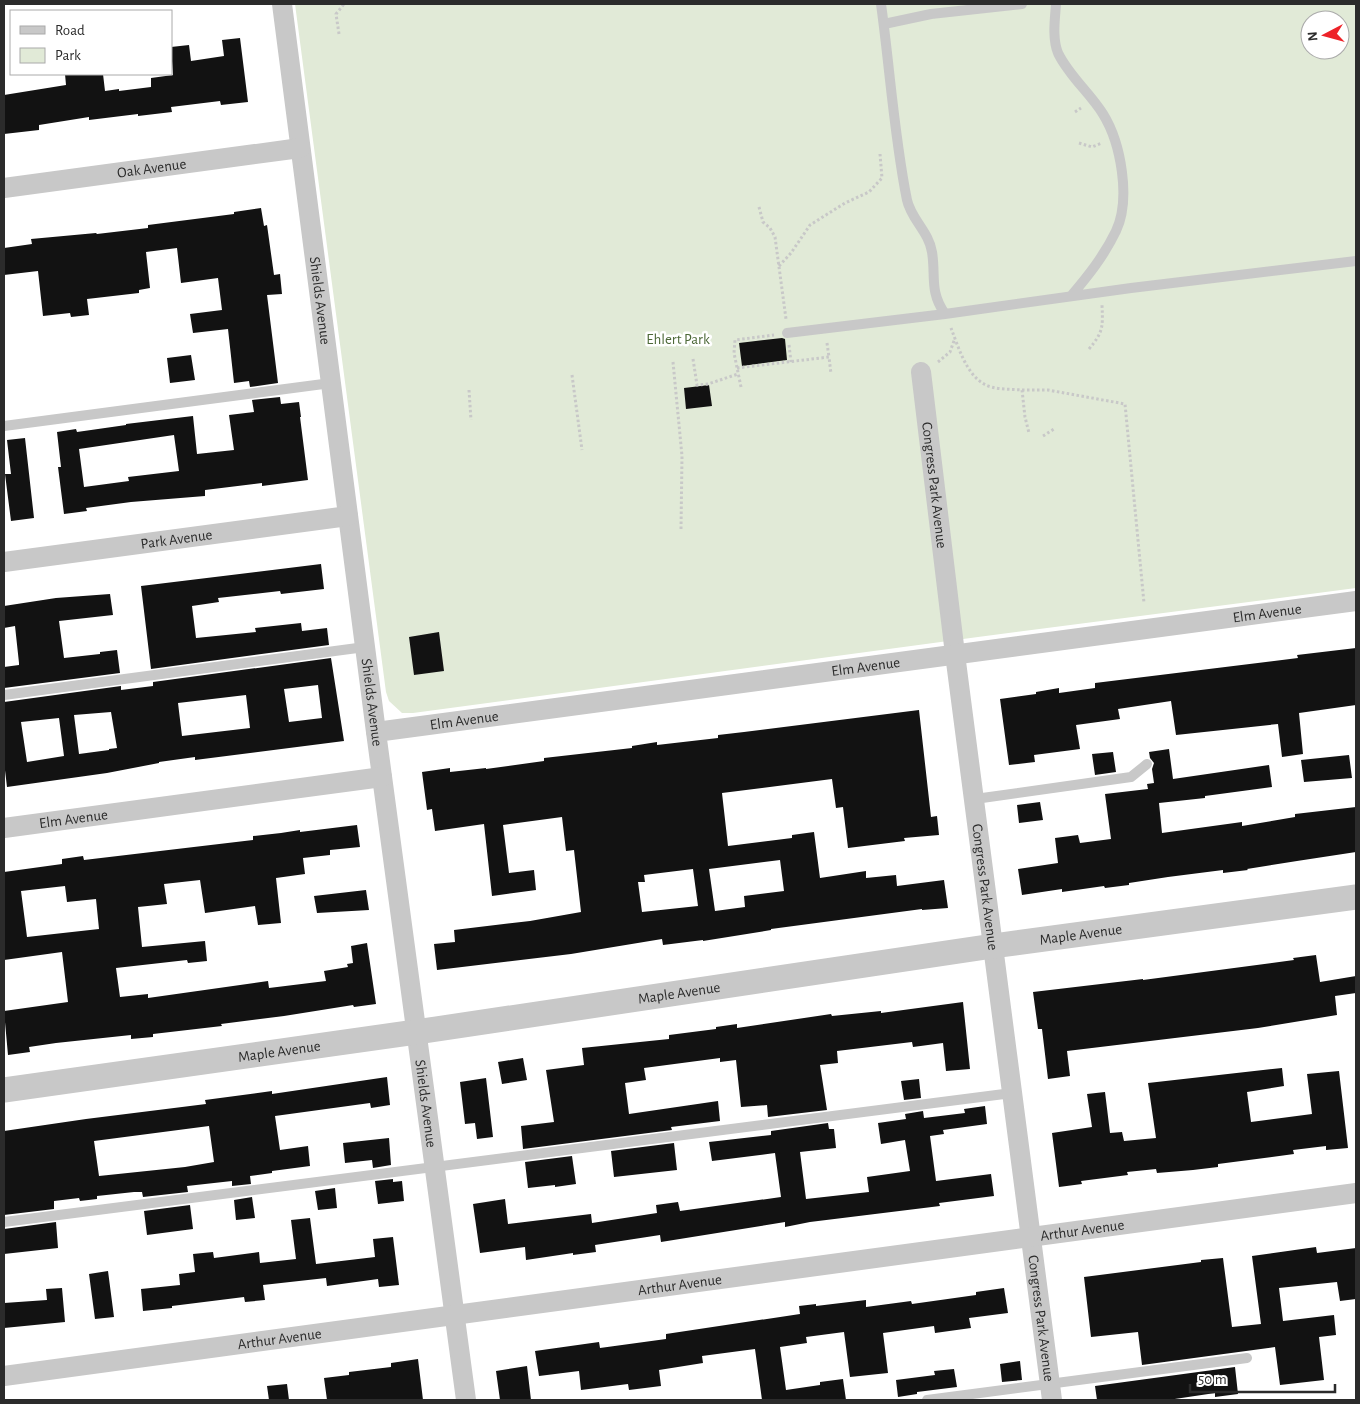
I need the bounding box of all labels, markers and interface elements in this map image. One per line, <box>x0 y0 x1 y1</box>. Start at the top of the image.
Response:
legend <box>10 10 172 75</box>
north arrow <box>1300 10 1350 60</box>
text: Road <box>55 23 85 38</box>
text: N <box>1306 31 1321 42</box>
text: Park <box>55 48 81 63</box>
street label: Oak Avenue <box>116 156 187 180</box>
street label: Shields Avenue <box>307 256 333 346</box>
park label: Ehlert Park <box>646 332 710 347</box>
street label: Congress Park Avenue <box>920 421 950 549</box>
street label: Park Avenue <box>140 527 213 551</box>
street label: Elm Avenue <box>1232 601 1302 625</box>
street label: Elm Avenue <box>830 655 901 679</box>
street label: Shields Avenue <box>359 657 385 747</box>
street label: Elm Avenue <box>429 708 500 732</box>
street label: Elm Avenue <box>38 807 109 831</box>
street label: Congress Park Avenue <box>970 823 1001 951</box>
street label: Maple Avenue <box>1039 921 1123 947</box>
street label: Maple Avenue <box>637 979 721 1006</box>
street label: Maple Avenue <box>237 1038 322 1064</box>
street label: Shields Avenue <box>413 1059 439 1149</box>
street label: Arthur Avenue <box>1039 1217 1125 1243</box>
street label: Congress Park Avenue <box>1026 1254 1057 1383</box>
street label: Arthur Avenue <box>637 1271 723 1298</box>
street label: Arthur Avenue <box>237 1326 323 1352</box>
scale bar <box>1190 1362 1335 1394</box>
text: 50 m <box>1198 1372 1227 1387</box>

